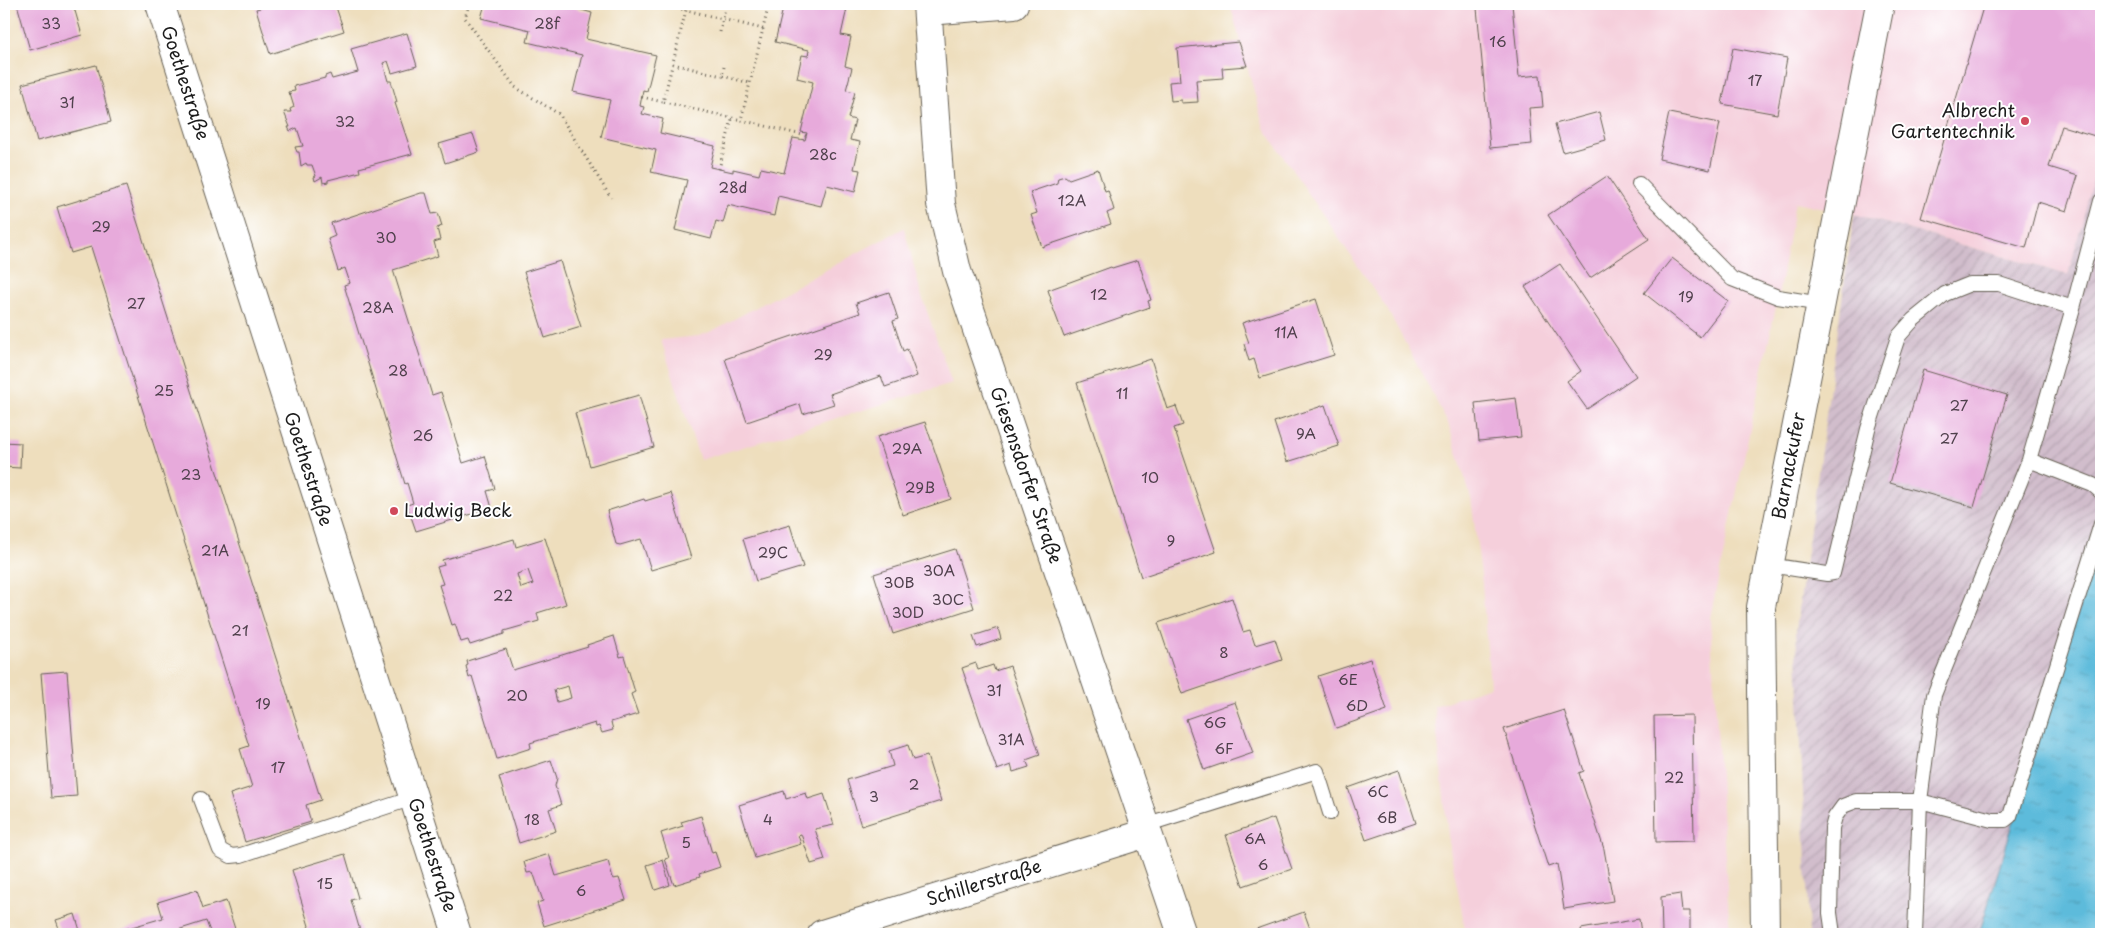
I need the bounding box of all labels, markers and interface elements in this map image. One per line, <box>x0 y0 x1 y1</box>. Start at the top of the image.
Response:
house number: 33 <box>41 11 61 34</box>
house number: 28f <box>534 11 561 34</box>
street label: Goethestraße <box>155 22 218 143</box>
house number: 16 <box>1489 29 1507 52</box>
house number: 17 <box>1748 68 1762 91</box>
house number: 31 <box>59 90 75 113</box>
place label: Albrecht Gartentechnik <box>1891 96 2015 144</box>
house number: 32 <box>335 109 355 132</box>
marker: Albrecht Gartentechnik <box>2019 115 2031 127</box>
house number: 28c <box>809 142 837 165</box>
house number: 28d <box>719 175 747 198</box>
house number: 12A <box>1058 188 1086 211</box>
house number: 29 <box>91 214 111 237</box>
house number: 30 <box>376 225 396 248</box>
house number: 12 <box>1090 282 1108 305</box>
house number: 19 <box>1678 284 1694 307</box>
house number: 27 <box>127 291 146 314</box>
house number: 28A <box>362 295 394 318</box>
house number: 11A <box>1274 320 1298 343</box>
house number: 29 <box>813 342 833 365</box>
house number: 28 <box>388 358 408 381</box>
house number: 25 <box>154 378 174 401</box>
house number: 11 <box>1116 381 1128 404</box>
street label: Giesensdorfer Straße <box>984 382 1070 567</box>
house number: 27 <box>1950 393 1969 416</box>
street label: Goethestraße <box>278 408 341 529</box>
street label: Barnackufer <box>1764 409 1811 522</box>
house number: 9A <box>1296 421 1316 444</box>
house number: 26 <box>413 423 433 446</box>
house number: 27 <box>1940 426 1959 449</box>
house number: 29A <box>892 436 922 459</box>
house number: 23 <box>181 462 201 485</box>
house number: 10 <box>1141 465 1159 488</box>
house number: 29B <box>905 475 935 498</box>
place label: Ludwig Beck <box>404 496 512 523</box>
marker: Ludwig Beck <box>388 505 400 517</box>
house number: 9 <box>1167 528 1175 551</box>
house number: 21A <box>201 538 229 561</box>
house number: 29C <box>758 540 788 563</box>
house number: 30A <box>923 558 955 581</box>
house number: 30B <box>884 570 914 593</box>
house number: 22 <box>493 583 513 606</box>
house number: 30C <box>932 587 964 610</box>
house number: 30D <box>892 600 924 623</box>
house number: 21 <box>231 618 249 641</box>
house number: 8 <box>1219 640 1229 663</box>
house number: 6E <box>1338 667 1358 690</box>
house number: 31 <box>986 678 1002 701</box>
house number: 20 <box>506 683 528 706</box>
house number: 19 <box>255 691 271 714</box>
house number: 6D <box>1346 693 1368 716</box>
house number: 6G <box>1203 710 1227 733</box>
house number: 31A <box>997 727 1025 750</box>
house number: 6F <box>1214 736 1234 759</box>
house number: 17 <box>271 755 285 778</box>
house number: 22 <box>1664 765 1684 788</box>
house number: 2 <box>909 772 919 795</box>
house number: 6C <box>1367 779 1389 802</box>
house number: 3 <box>869 784 879 807</box>
street label: Goethestraße <box>402 794 465 915</box>
house number: 6B <box>1377 805 1397 828</box>
house number: 18 <box>524 807 540 830</box>
house number: 4 <box>763 807 773 830</box>
house number: 6A <box>1244 826 1266 849</box>
house number: 5 <box>681 830 691 853</box>
street label: Schillerstraße <box>923 851 1044 912</box>
house number: 6 <box>1258 852 1268 875</box>
house number: 15 <box>317 871 333 894</box>
house number: 6 <box>576 878 586 901</box>

